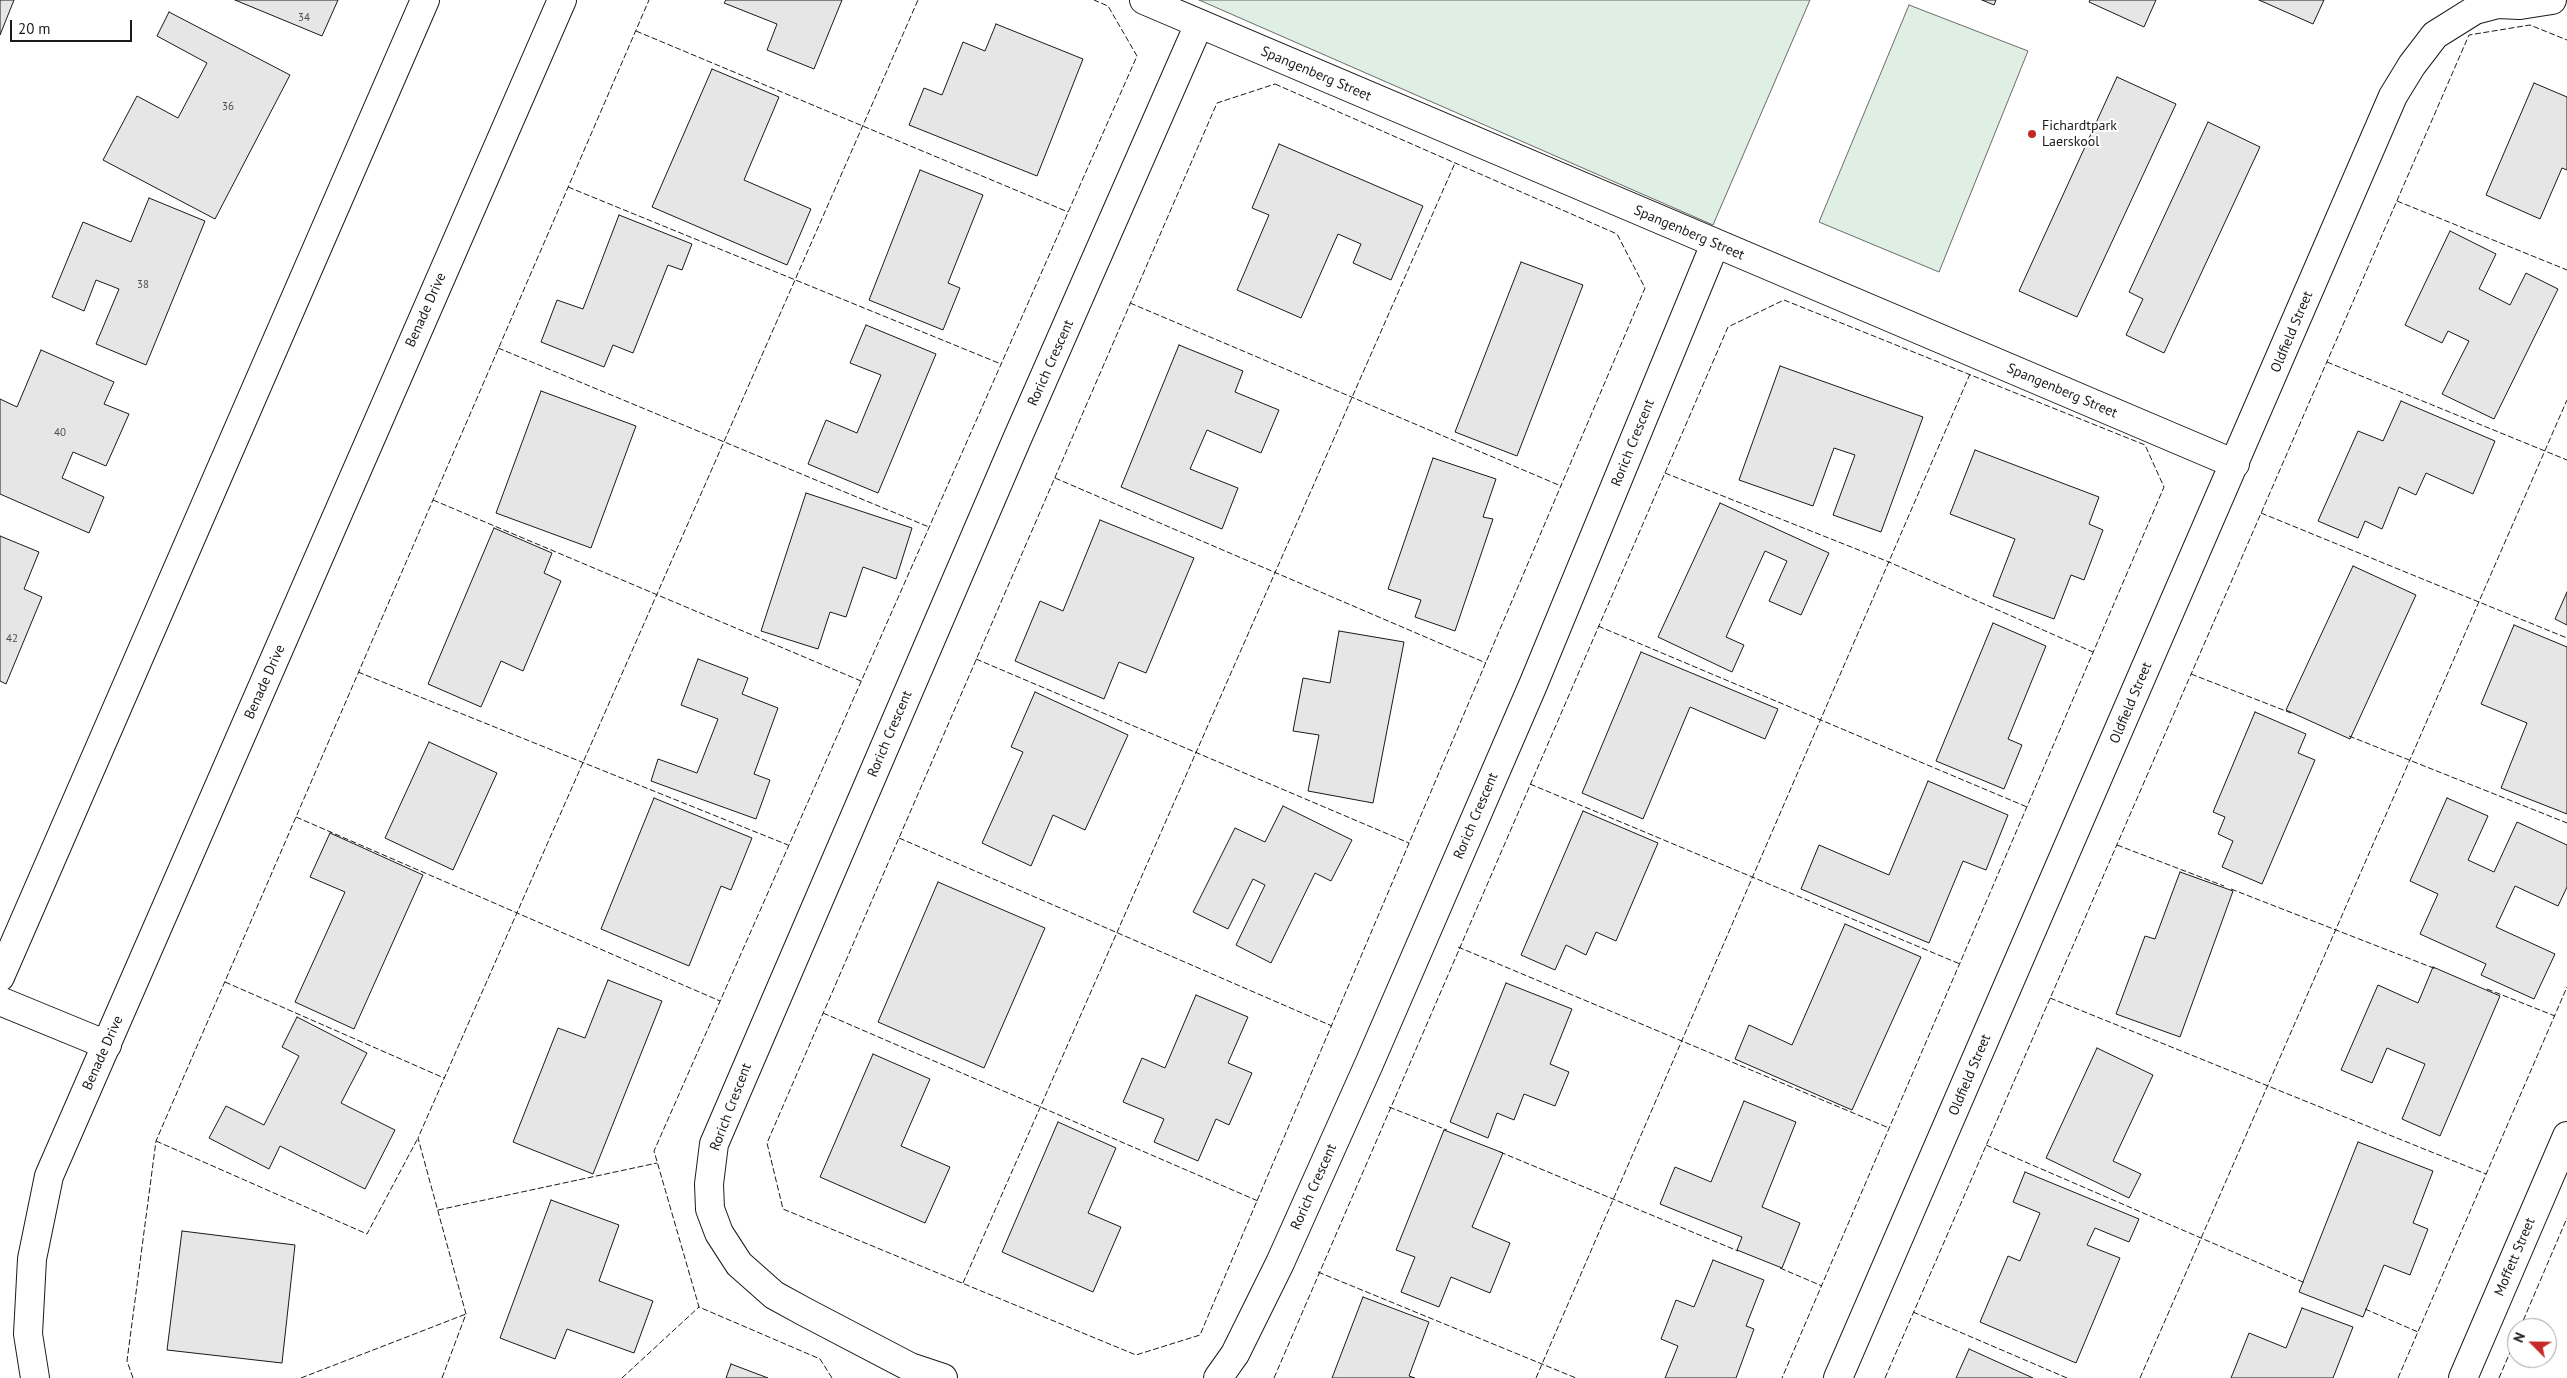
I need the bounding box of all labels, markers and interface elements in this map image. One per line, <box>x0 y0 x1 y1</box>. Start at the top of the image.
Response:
scale bar <box>12 10 135 42</box>
house number: 34 <box>298 11 310 25</box>
text: 20 m <box>18 19 51 38</box>
street label: Spangenberg Street <box>1258 43 1374 105</box>
house number: 36 <box>222 100 234 114</box>
place label: Fichardtpark Laerskool <box>2042 118 2117 150</box>
marker: Fichardtpark Laerskool <box>2026 128 2038 140</box>
street label: Spangenberg Street <box>1631 202 1747 264</box>
street label: Benade Drive <box>402 270 450 350</box>
house number: 38 <box>137 278 149 292</box>
street label: Oldfield Street <box>2267 289 2317 375</box>
street label: Rorich Crescent <box>1025 317 1077 409</box>
street label: Spangenberg Street <box>2004 360 2120 422</box>
street label: Rorich Crescent <box>1608 397 1658 489</box>
house number: 40 <box>54 426 66 440</box>
house number: 42 <box>6 632 18 646</box>
street label: Benade Drive <box>241 642 289 722</box>
street label: Oldfield Street <box>2106 660 2156 746</box>
street label: Rorich Crescent <box>864 688 916 780</box>
street label: Rorich Crescent <box>1450 770 1502 862</box>
street label: Benade Drive <box>79 1013 127 1093</box>
street label: Oldfield Street <box>1945 1032 1995 1118</box>
street label: Rorich Crescent <box>707 1061 755 1153</box>
street label: Rorich Crescent <box>1288 1141 1340 1233</box>
street label: Moffett Street <box>2491 1215 2539 1299</box>
north arrow <box>2507 1318 2557 1368</box>
text: N <box>2509 1330 2529 1345</box>

